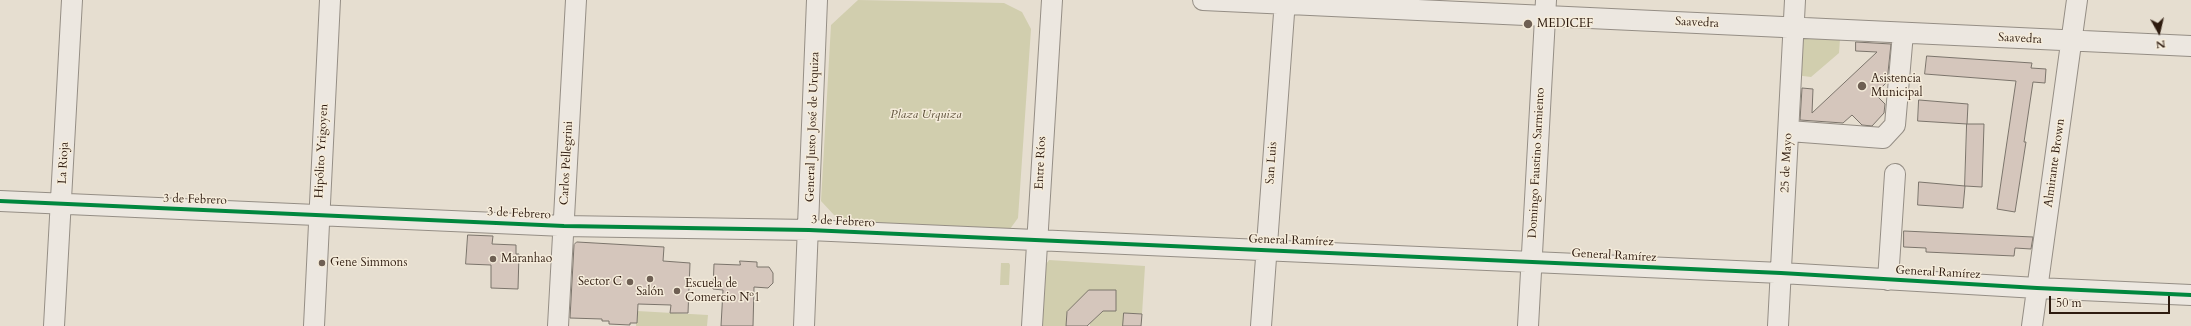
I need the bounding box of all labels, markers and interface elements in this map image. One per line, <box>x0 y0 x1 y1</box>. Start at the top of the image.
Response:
north arrow <box>2139 12 2179 52</box>
street label: Saavedra <box>1675 15 1719 31</box>
place label: MEDICEF <box>1537 17 1593 31</box>
marker: MEDICEF <box>1522 18 1534 30</box>
street label: Saavedra <box>1998 31 2042 47</box>
text: N <box>2155 36 2167 52</box>
street label: General Justo José de Urquiza <box>803 51 823 203</box>
place label: Asistencia Municipal <box>1871 72 1923 100</box>
marker: Asistencia Municipal <box>1856 80 1868 92</box>
street label: Domingo Faustino Sarmiento <box>1526 87 1548 239</box>
street label: Hipólito Yrigoyen <box>312 103 332 199</box>
park label: Plaza Urquiza <box>890 108 962 122</box>
street label: Almirante Brown <box>2042 118 2068 208</box>
street label: Carlos Pellegrini <box>558 121 576 205</box>
street label: 25 de Mayo <box>1778 133 1796 193</box>
street label: Entre Ríos <box>1032 136 1050 190</box>
street label: La Rioja <box>56 141 72 185</box>
street label: San Luis <box>1263 141 1281 185</box>
street label: 3 de Febrero <box>163 192 227 208</box>
street label: 3 de Febrero <box>487 205 551 223</box>
street label: 3 de Febrero <box>811 213 875 231</box>
street label: General Ramírez <box>1248 232 1334 250</box>
street label: General Ramírez <box>1571 247 1657 265</box>
place label: Maranhao <box>501 252 552 266</box>
marker: Maranhao <box>488 254 498 264</box>
place label: Gene Simmons <box>330 256 407 270</box>
marker: Gene Simmons <box>317 258 327 268</box>
street label: General Ramírez <box>1895 264 1981 282</box>
marker: Salón <box>645 274 655 284</box>
place label: Sector C <box>578 275 622 289</box>
marker: Sector C <box>625 277 635 287</box>
place label: Escuela de Comercio Nº1 <box>685 277 760 305</box>
place label: Salón <box>636 285 664 299</box>
marker: Escuela de Comercio Nº1 <box>672 286 682 296</box>
scale bar <box>2051 288 2172 314</box>
text: 50 m <box>2056 295 2082 311</box>

